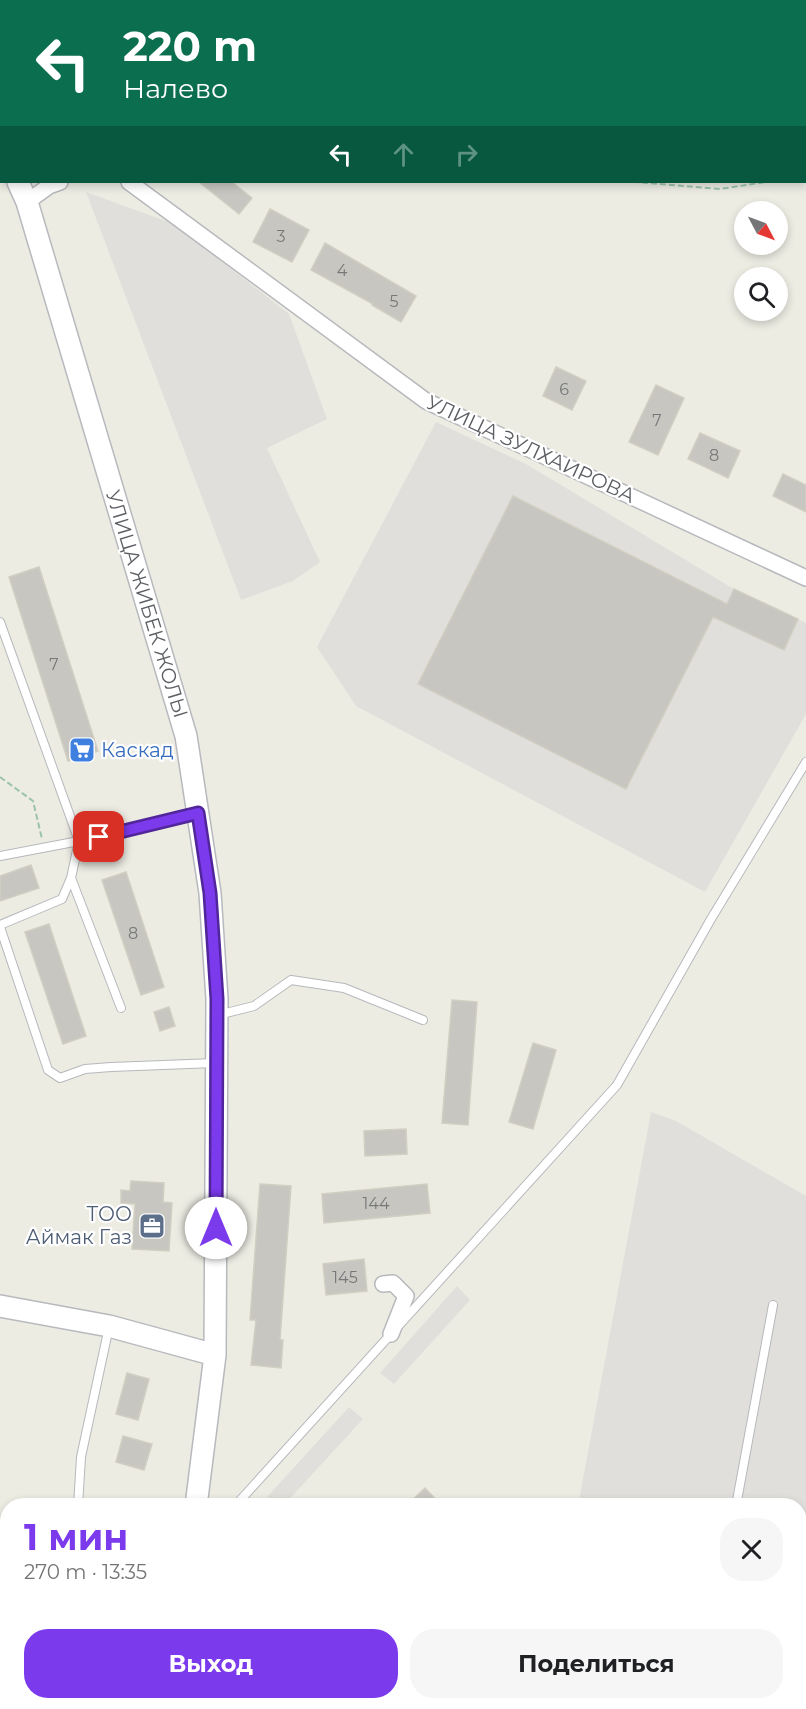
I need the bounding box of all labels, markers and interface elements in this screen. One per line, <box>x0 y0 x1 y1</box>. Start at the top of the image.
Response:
text: 220 m <box>123 20 257 72</box>
icon: left <box>24 24 102 102</box>
text: Налево <box>123 72 228 105</box>
icon: left <box>324 138 357 171</box>
icon: ahead <box>387 138 420 171</box>
icon: right <box>450 138 483 171</box>
north arrow <box>734 201 788 255</box>
map controls <box>734 201 788 321</box>
house number: 3 <box>276 227 286 246</box>
house number: 4 <box>337 261 348 280</box>
button: search <box>734 267 788 321</box>
house number: 5 <box>389 292 399 311</box>
house number: 6 <box>559 380 569 399</box>
street label: УЛИЦА ЗУЛХАИРОВА <box>423 390 639 508</box>
house number: 7 <box>652 411 662 430</box>
house number: 8 <box>709 446 719 465</box>
street label: УЛИЦА ЖИБЕК ЖОЛЫ <box>101 487 193 721</box>
house number: 7 <box>49 655 59 674</box>
supermarket icon: Каскад <box>67 735 97 765</box>
place label: Каскад <box>101 738 174 762</box>
pin <box>73 811 124 862</box>
icon: arrive <box>82 820 115 853</box>
house number: 8 <box>128 924 138 943</box>
house number: 144 <box>363 1194 390 1213</box>
position arrow <box>184 1196 248 1260</box>
place label: ТОО Аймак Газ <box>26 1202 132 1249</box>
office icon: ТОО Аймак Газ <box>137 1211 167 1241</box>
house number: 145 <box>332 1268 358 1287</box>
text: 1 мин <box>24 1515 128 1559</box>
button: close <box>720 1518 783 1581</box>
text: 270 m · 13:35 <box>24 1560 147 1584</box>
button: Выход <box>24 1629 398 1698</box>
button: Поделиться <box>410 1629 783 1698</box>

